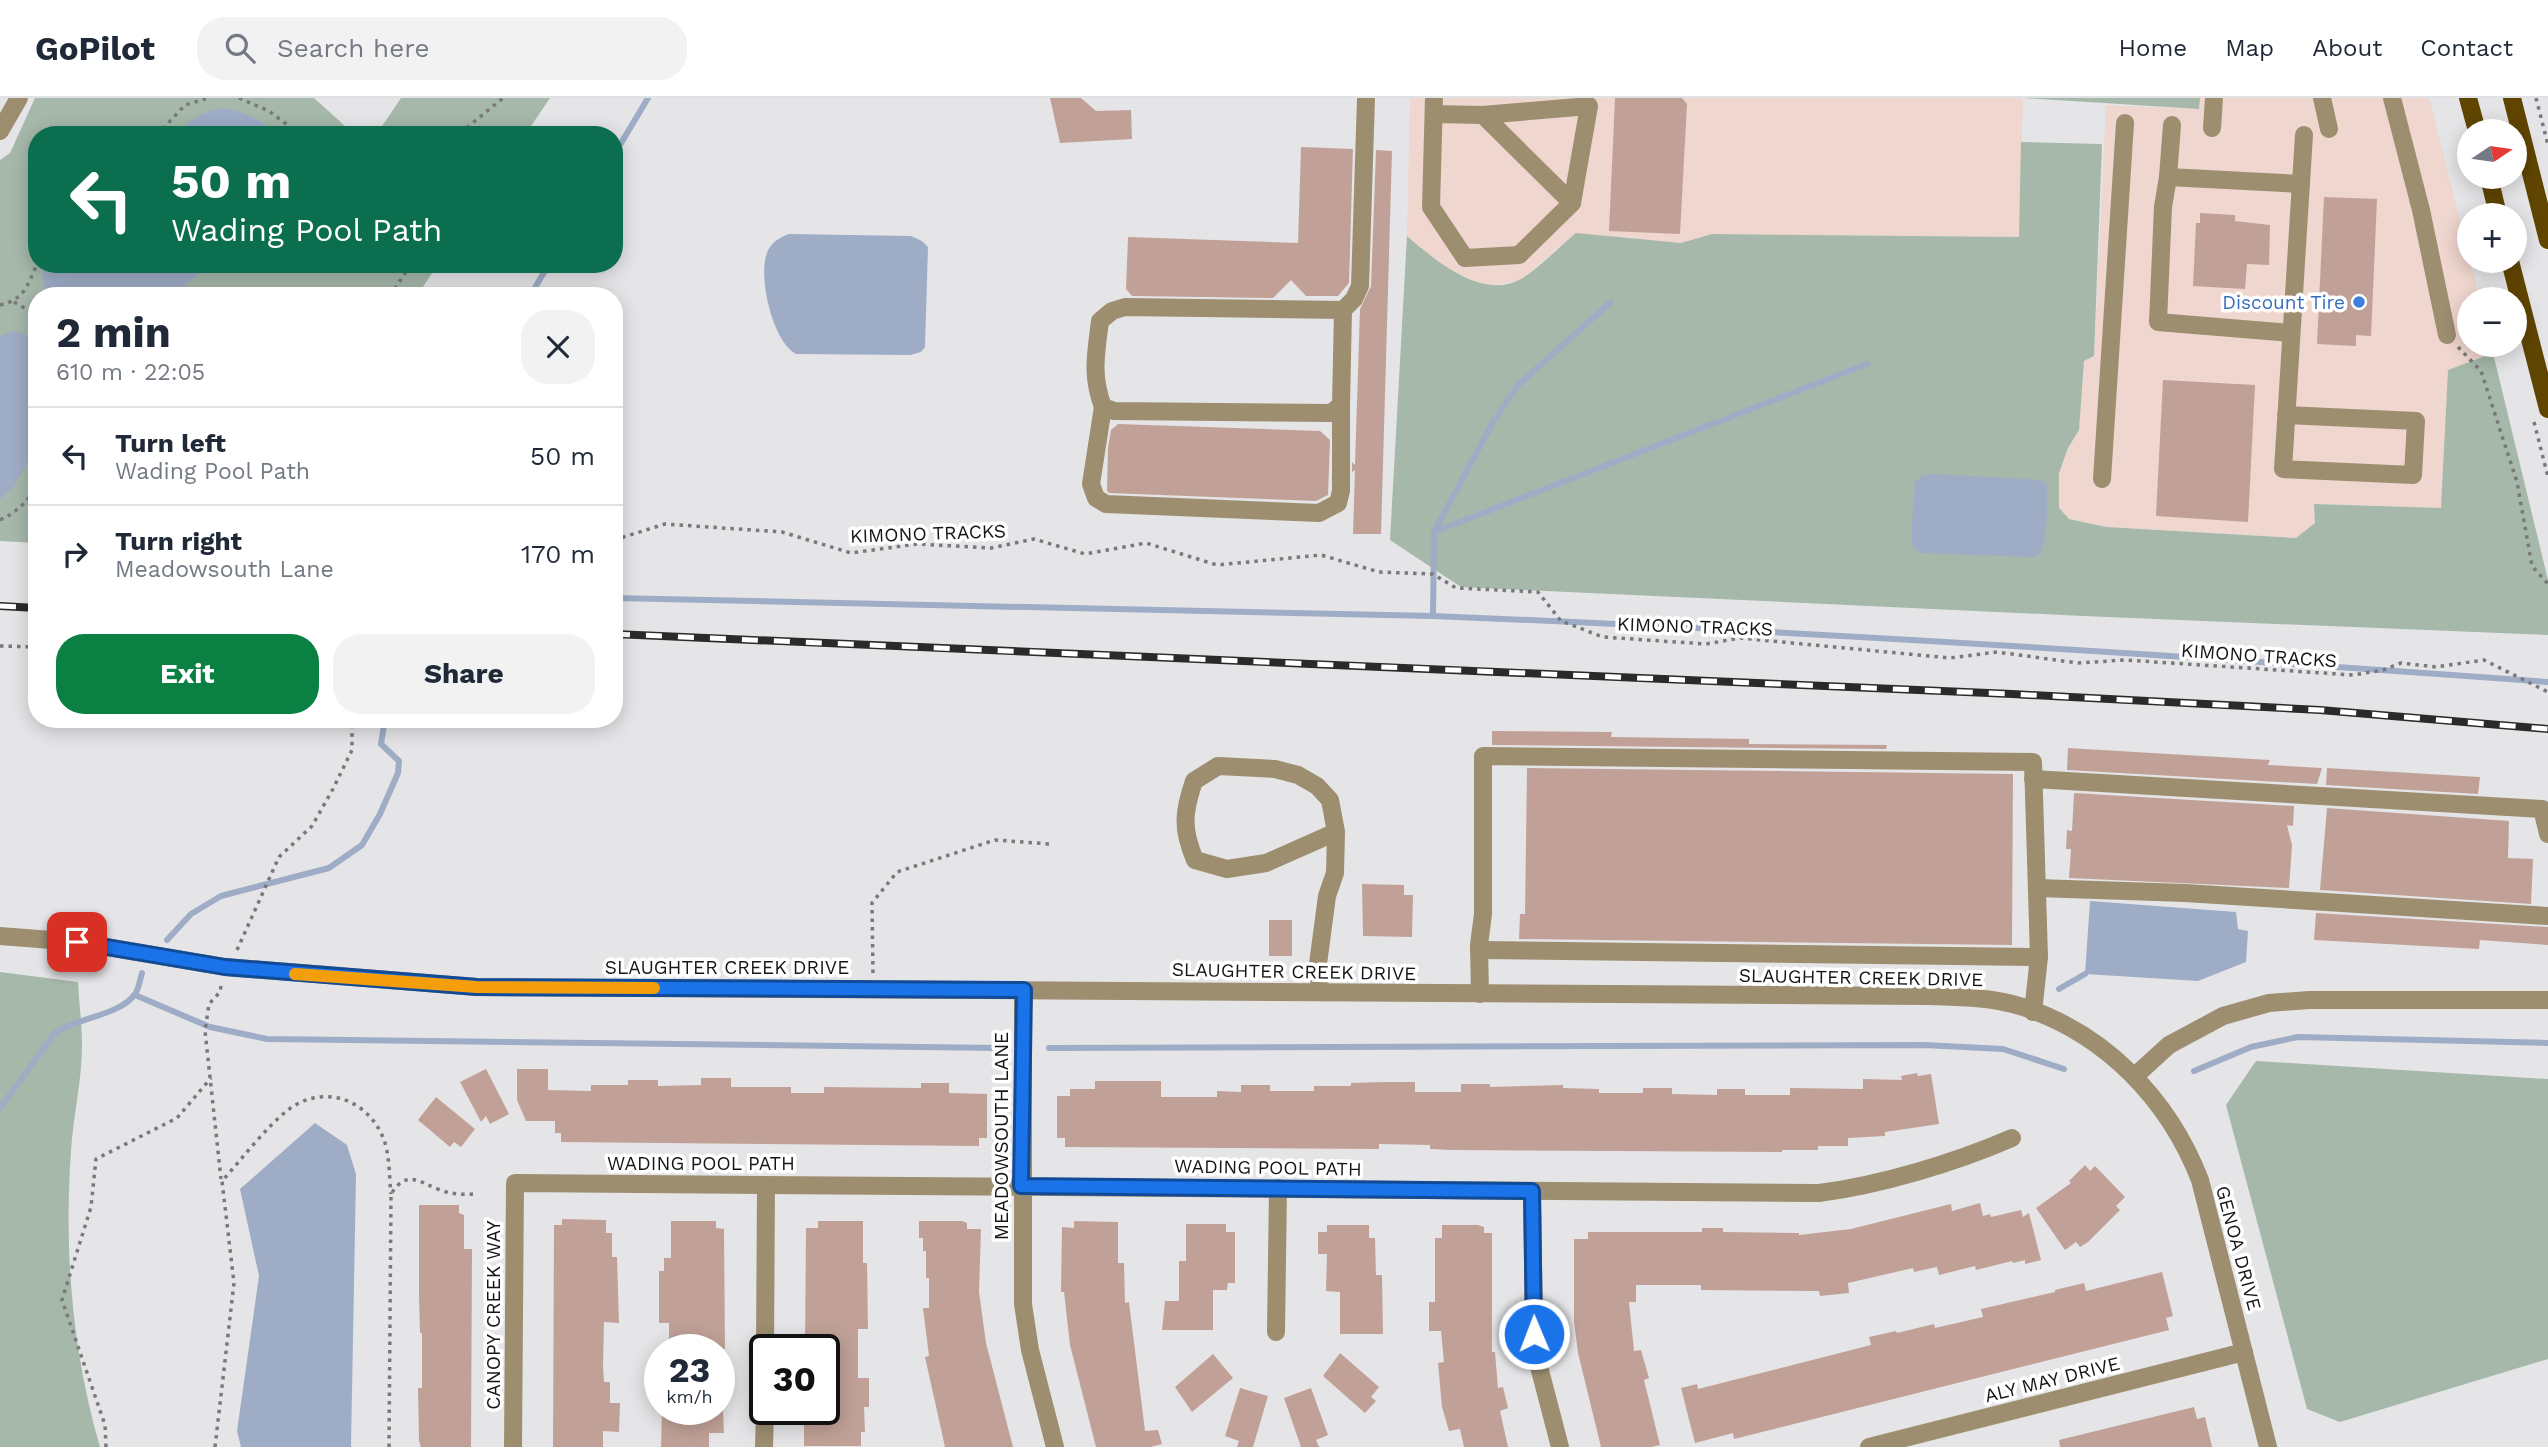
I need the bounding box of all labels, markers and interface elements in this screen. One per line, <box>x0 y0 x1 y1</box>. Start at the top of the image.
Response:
search box <box>197 17 687 80</box>
text: GoPilot <box>35 29 155 68</box>
icon: search <box>221 29 259 67</box>
text: Search here <box>277 33 429 63</box>
text: Home <box>2119 34 2187 62</box>
text: Map <box>2225 34 2274 62</box>
text: About <box>2312 34 2382 62</box>
text: Contact <box>2420 34 2513 62</box>
north arrow <box>2457 119 2527 189</box>
map controls <box>2457 119 2527 357</box>
text: 50 m <box>171 152 291 210</box>
icon: left <box>56 154 147 245</box>
button: + <box>2457 203 2527 273</box>
text: Wading Pool Path <box>171 211 442 249</box>
button: − <box>2457 287 2527 357</box>
place label: Discount Tire <box>2222 291 2345 314</box>
marker: Discount Tire <box>2351 294 2367 310</box>
text: 2 min <box>56 308 171 357</box>
button: close <box>521 310 595 384</box>
text: 610 m · 22:05 <box>56 359 205 386</box>
text: Turn left <box>115 428 226 458</box>
icon: left <box>56 437 94 475</box>
text: 50 m <box>530 441 595 471</box>
text: Wading Pool Path <box>115 458 310 485</box>
street label: KIMONO TRACKS <box>850 519 1006 548</box>
text: Turn right <box>115 526 242 556</box>
icon: right <box>56 535 94 573</box>
text: 170 m <box>521 539 595 569</box>
text: Meadowsouth Lane <box>115 556 334 583</box>
street label: KIMONO TRACKS <box>1617 612 1773 641</box>
button: Exit <box>56 634 319 714</box>
button: Share <box>333 634 595 714</box>
street label: KIMONO TRACKS <box>2180 639 2338 672</box>
pin <box>47 912 107 972</box>
icon: arrive <box>58 923 96 961</box>
street label: SLAUGHTER CREEK DRIVE <box>605 956 849 979</box>
street label: SLAUGHTER CREEK DRIVE <box>1172 958 1416 985</box>
street label: SLAUGHTER CREEK DRIVE <box>1739 964 1983 991</box>
street label: MEADOWSOUTH LANE <box>990 1032 1013 1240</box>
street label: WADING POOL PATH <box>607 1152 795 1175</box>
street label: WADING POOL PATH <box>1174 1154 1362 1181</box>
street label: GENOA DRIVE <box>2211 1183 2266 1313</box>
street label: CANOPY CREEK WAY <box>482 1220 505 1410</box>
position arrow <box>1497 1297 1571 1371</box>
speed limit sign: 30 <box>749 1334 840 1425</box>
text: 23 <box>669 1349 710 1391</box>
street label: ALY MAY DRIVE <box>1982 1352 2122 1407</box>
text: km/h <box>666 1386 713 1407</box>

